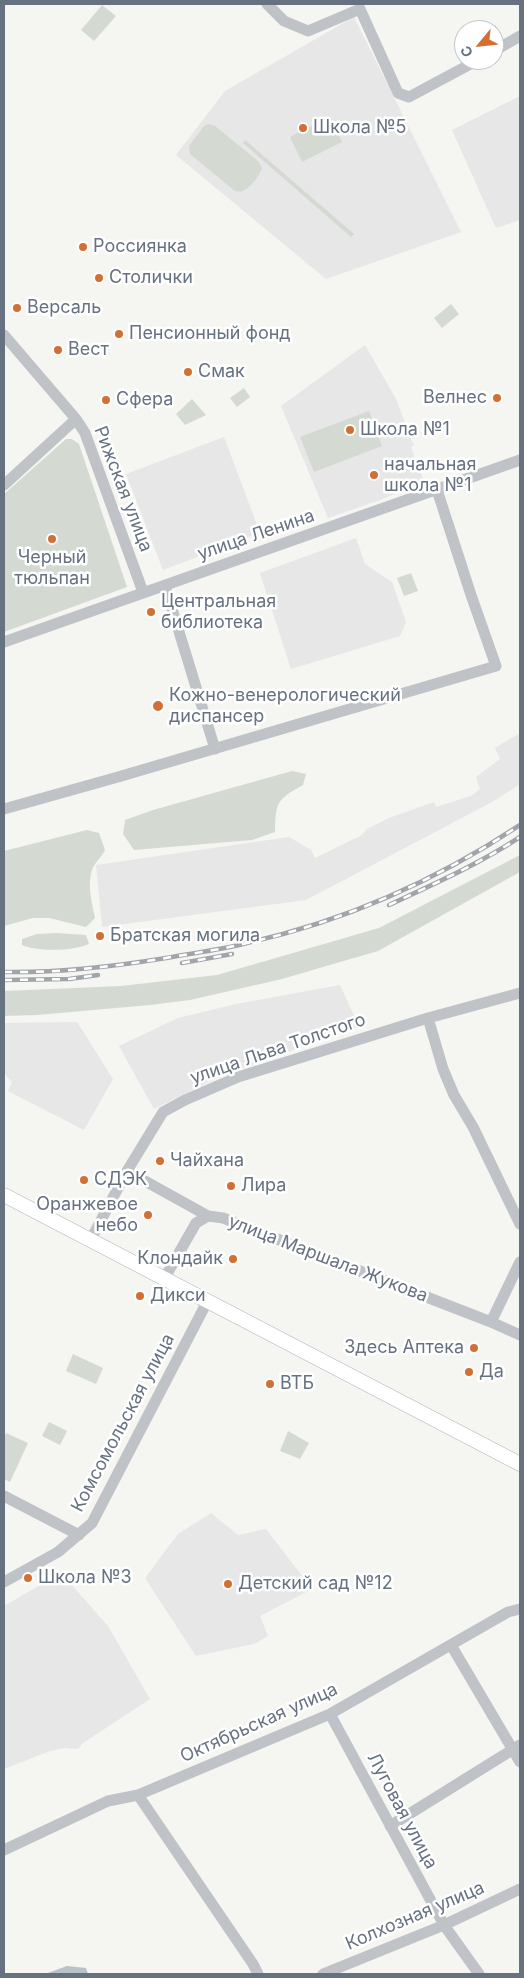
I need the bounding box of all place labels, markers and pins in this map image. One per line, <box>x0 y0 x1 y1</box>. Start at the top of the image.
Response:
place label: Школа №5 <box>313 117 407 139</box>
marker: Школа №5 <box>297 122 309 134</box>
place label: Россиянка <box>93 236 187 258</box>
marker: Россиянка <box>77 241 89 253</box>
place label: Столички <box>109 267 193 289</box>
marker: Столички <box>93 272 105 284</box>
place label: Версаль <box>27 297 101 319</box>
marker: Версаль <box>11 302 23 314</box>
place label: Пенсионный фонд <box>129 323 291 345</box>
marker: Пенсионный фонд <box>113 328 125 340</box>
place label: Вест <box>68 339 109 361</box>
marker: Вест <box>52 344 64 356</box>
place label: Смак <box>198 361 245 383</box>
marker: Смак <box>182 366 194 378</box>
place label: Велнес <box>423 387 487 409</box>
place label: Сфера <box>116 389 173 411</box>
marker: Велнес <box>491 392 503 404</box>
marker: Сфера <box>100 394 112 406</box>
place label: Школа №1 <box>360 419 450 441</box>
marker: Школа №1 <box>344 424 356 436</box>
place label: начальная школа №1 <box>384 454 476 496</box>
marker: начальная школа №1 <box>368 469 380 481</box>
marker: Черный тюльпан <box>46 533 58 545</box>
place label: Черный тюльпан <box>14 547 90 590</box>
place label: Центральная библиотека <box>161 591 276 634</box>
marker: Центральная библиотека <box>145 606 157 618</box>
place label: Кожно-венерологический диспансер <box>169 685 401 728</box>
marker: Кожно-венерологический диспансер <box>151 699 165 713</box>
place label: Братская могила <box>110 925 260 947</box>
marker: Братская могила <box>94 930 106 942</box>
place label: Чайхана <box>170 1150 244 1172</box>
marker: Чайхана <box>154 1155 166 1167</box>
place label: СДЭК <box>94 1169 147 1191</box>
marker: СДЭК <box>78 1174 90 1186</box>
place label: Лира <box>241 1175 286 1197</box>
marker: Лира <box>225 1180 237 1192</box>
place label: Оранжевое небо <box>36 1194 138 1236</box>
marker: Оранжевое небо <box>142 1209 154 1221</box>
place label: Клондайк <box>137 1248 223 1270</box>
marker: Клондайк <box>227 1253 239 1265</box>
place label: Дикси <box>150 1285 206 1307</box>
marker: Дикси <box>134 1290 146 1302</box>
place label: Здесь Аптека <box>344 1337 464 1359</box>
marker: Здесь Аптека <box>468 1342 480 1354</box>
place label: Да <box>479 1361 504 1383</box>
marker: Да <box>463 1366 475 1378</box>
place label: ВТБ <box>280 1373 314 1395</box>
marker: ВТБ <box>264 1378 276 1390</box>
place label: Школа №3 <box>38 1567 132 1589</box>
marker: Школа №3 <box>22 1572 34 1584</box>
place label: Детский сад №12 <box>238 1573 393 1595</box>
marker: Детский сад №12 <box>222 1578 234 1590</box>

